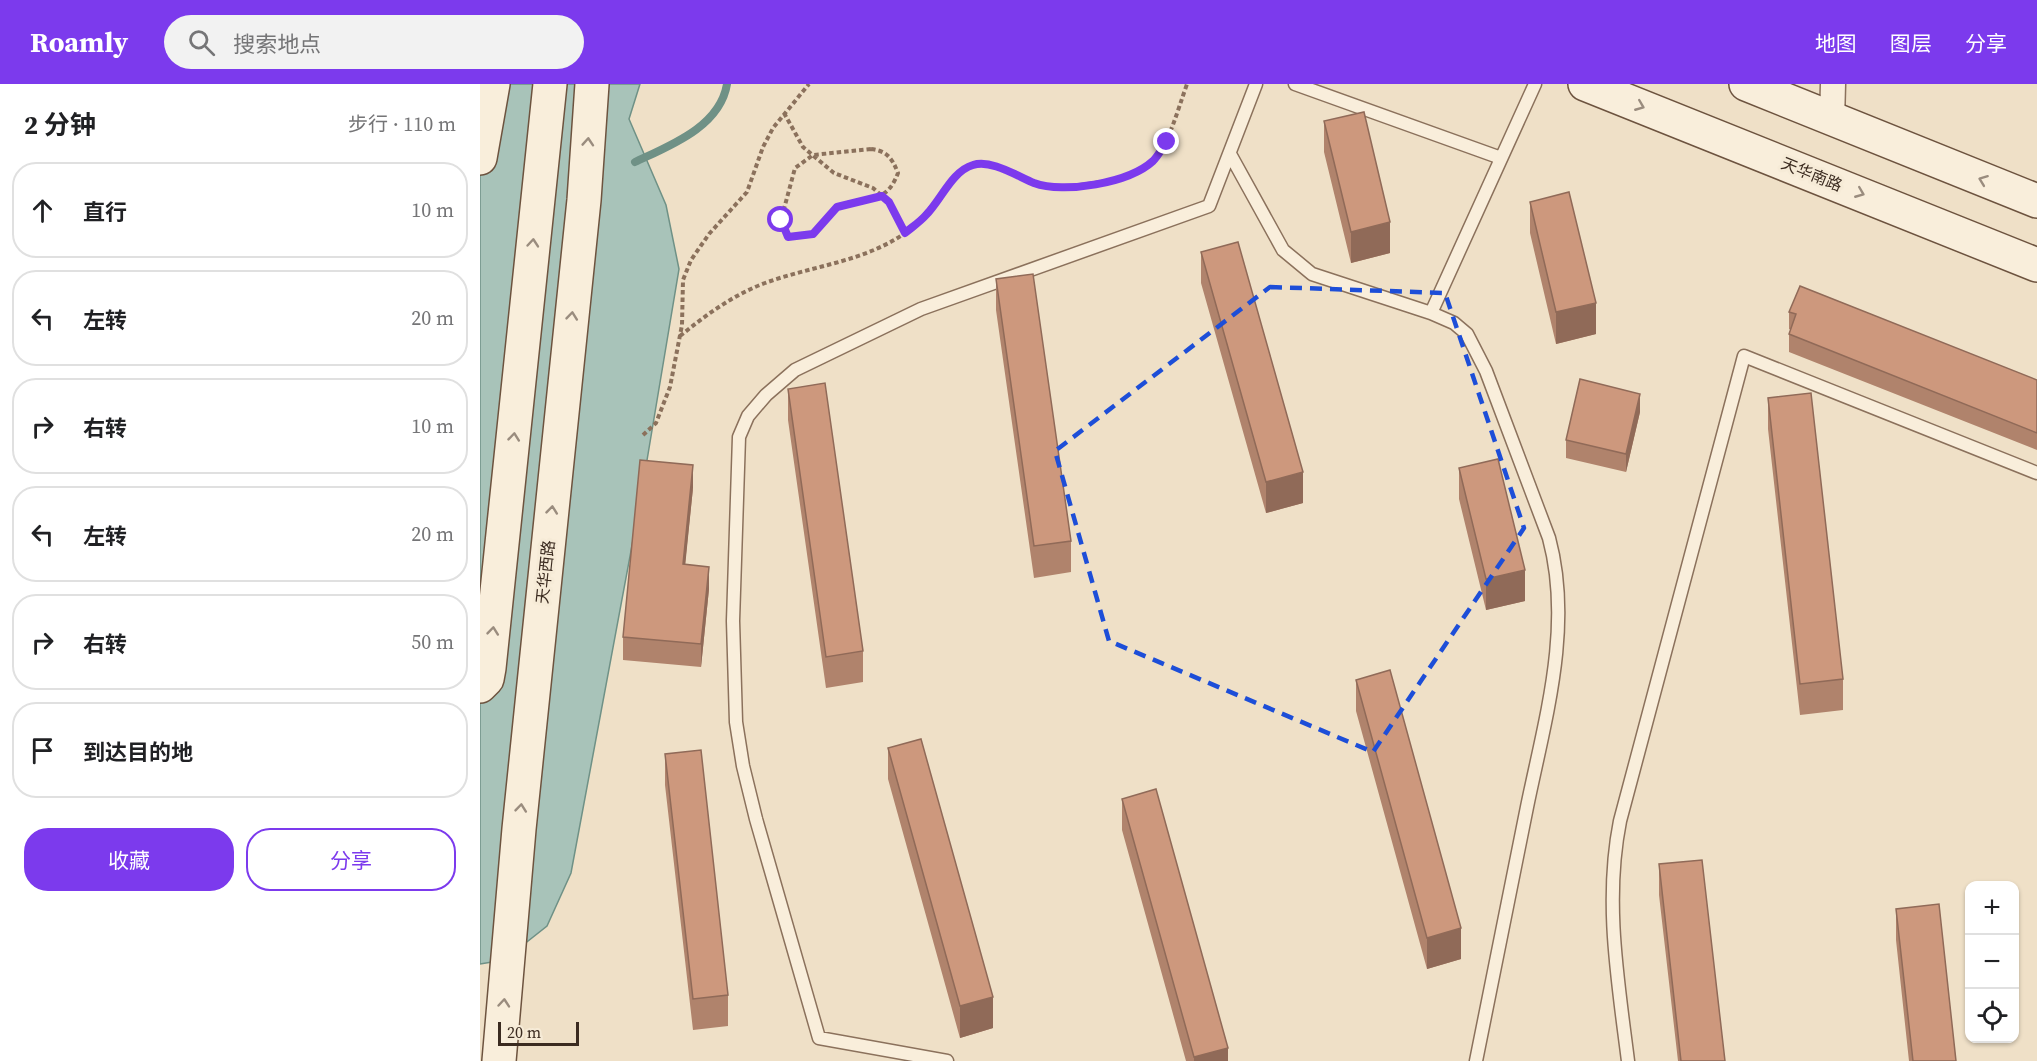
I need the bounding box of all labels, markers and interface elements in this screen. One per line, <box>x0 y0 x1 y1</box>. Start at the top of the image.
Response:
search box <box>164 15 584 69</box>
text: Roamly <box>30 23 128 61</box>
icon: search <box>185 26 218 59</box>
text: 搜索地点 <box>233 29 321 59</box>
text: 地图 <box>1815 29 1857 58</box>
text: 图层 <box>1890 29 1932 58</box>
text: 分享 <box>1965 29 2007 58</box>
one-way arrow <box>1634 98 1645 111</box>
text: 2 分钟 <box>24 107 96 143</box>
text: 步行 · 110 m <box>348 110 456 138</box>
route end <box>1153 128 1179 154</box>
one-way arrow <box>581 137 594 146</box>
street label: 天华南路 <box>1778 152 1846 196</box>
one-way arrow <box>1978 175 1989 187</box>
one-way arrow <box>1854 186 1865 198</box>
icon: ahead <box>26 194 59 227</box>
text: 10 m <box>411 196 454 224</box>
text: 直行 <box>83 197 127 227</box>
route start <box>767 206 793 232</box>
one-way arrow <box>526 239 539 248</box>
icon: left <box>26 302 59 335</box>
text: 20 m <box>411 304 454 332</box>
text: 左转 <box>83 305 127 335</box>
one-way arrow <box>565 312 578 321</box>
icon: right <box>26 410 59 443</box>
text: 10 m <box>411 412 454 440</box>
text: 右转 <box>83 413 127 443</box>
one-way arrow <box>507 433 520 442</box>
one-way arrow <box>545 506 558 515</box>
icon: left <box>26 518 59 551</box>
text: 20 m <box>411 520 454 548</box>
text: 左转 <box>83 521 127 551</box>
street label: 天华西路 <box>531 539 559 605</box>
icon: right <box>26 626 59 659</box>
one-way arrow <box>486 626 499 636</box>
text: 50 m <box>411 628 454 656</box>
text: 右转 <box>83 629 127 659</box>
icon: arrive <box>26 734 59 767</box>
text: 到达目的地 <box>83 737 193 767</box>
one-way arrow <box>514 804 527 813</box>
button: 收藏 <box>24 828 234 891</box>
button: 分享 <box>246 828 456 891</box>
map controls <box>1965 881 2019 1043</box>
button: + <box>1965 881 2019 935</box>
button: − <box>1965 935 2019 989</box>
button: locate <box>1965 989 2019 1043</box>
one-way arrow <box>497 998 510 1007</box>
scale bar <box>498 1019 579 1046</box>
text: 20 m <box>507 1021 541 1043</box>

